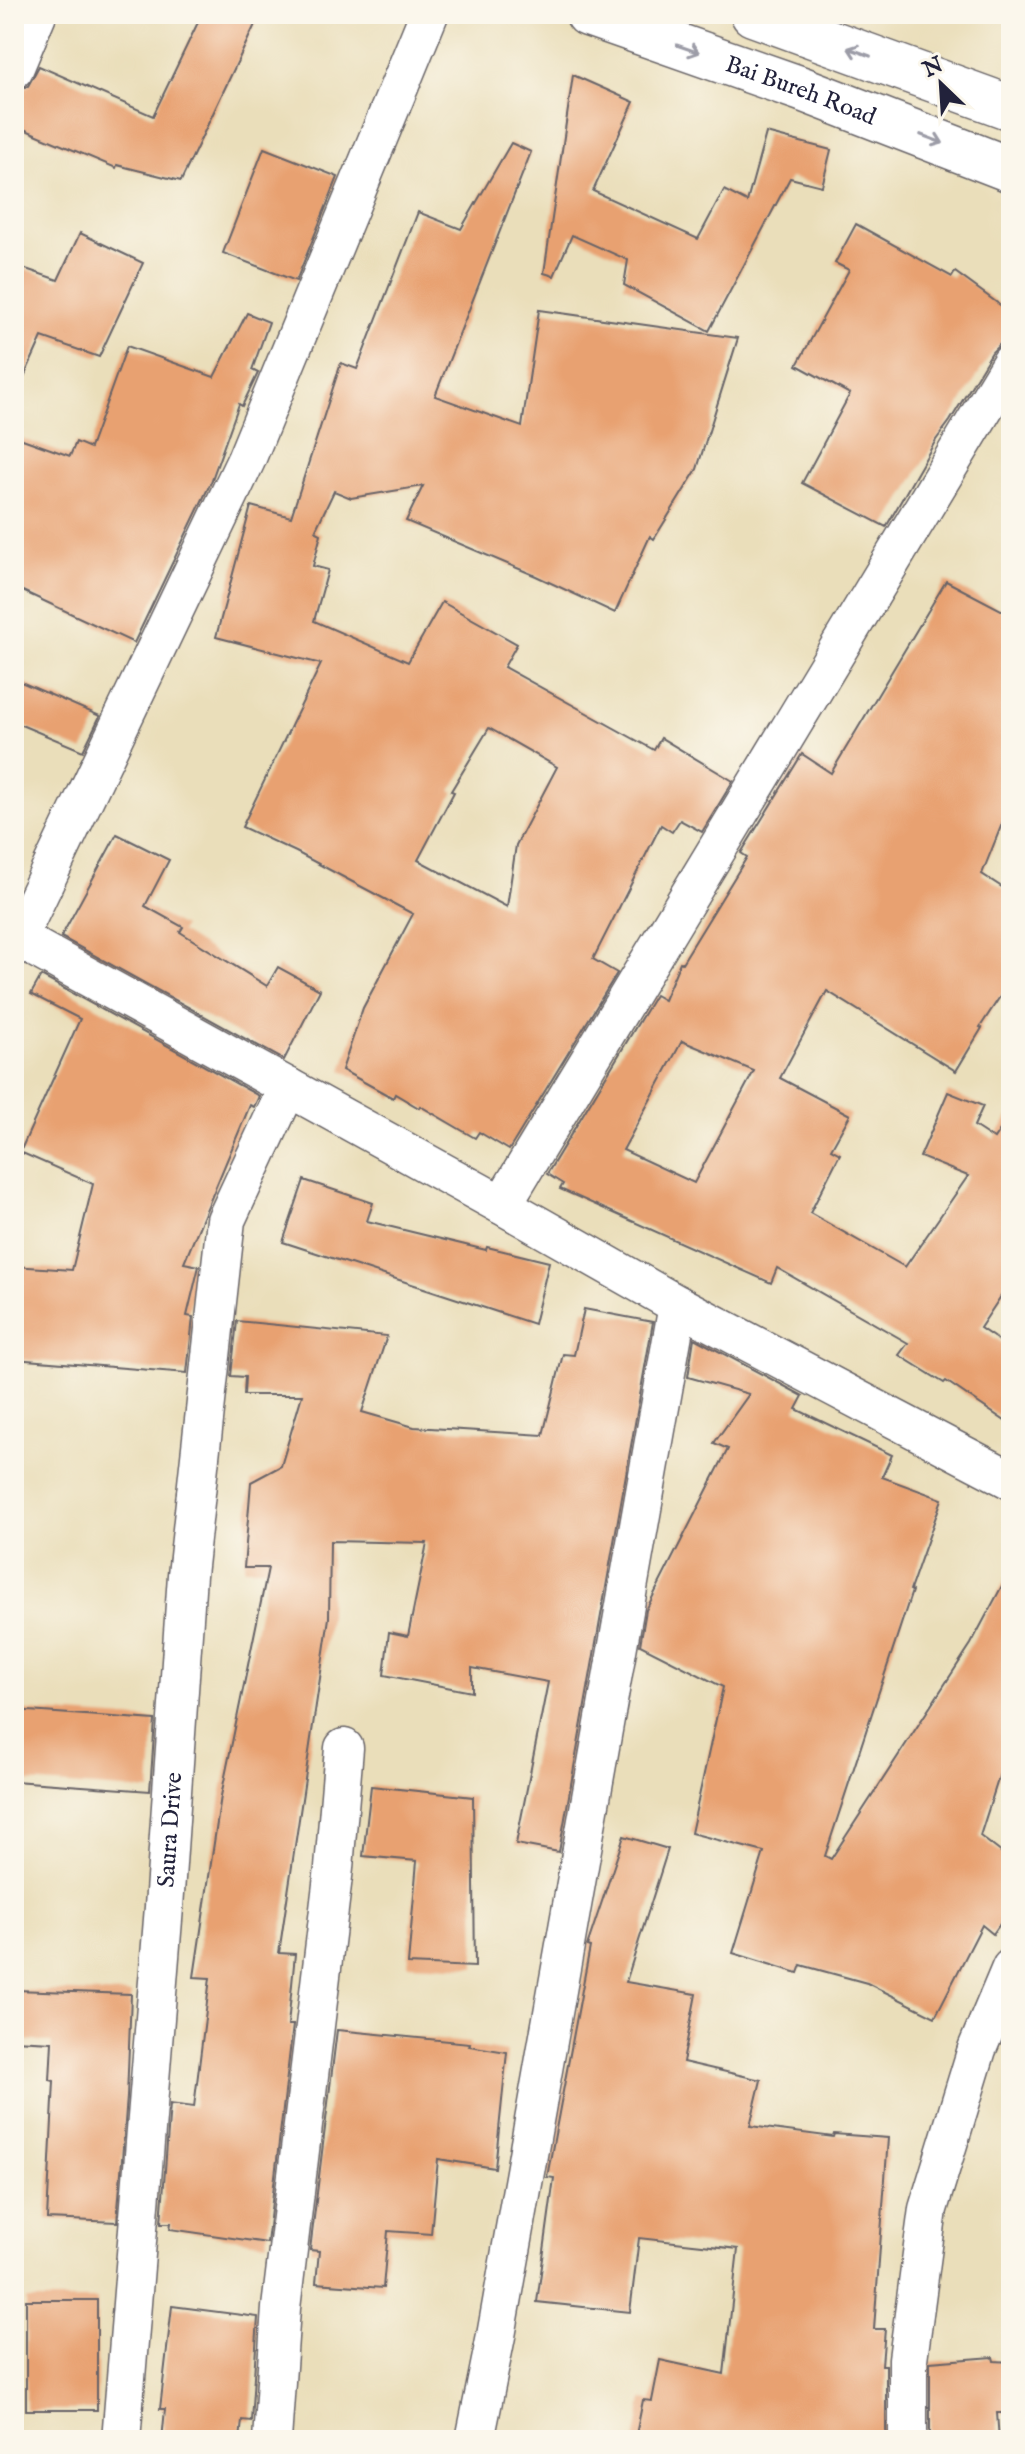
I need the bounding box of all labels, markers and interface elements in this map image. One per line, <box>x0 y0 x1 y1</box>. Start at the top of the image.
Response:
one-way arrow <box>675 43 700 57</box>
one-way arrow <box>847 44 872 58</box>
north arrow <box>901 44 981 124</box>
street label: Bai Bureh Road <box>721 49 880 133</box>
text: N <box>918 51 948 85</box>
one-way arrow <box>919 133 944 147</box>
street label: Saura Drive <box>151 1771 190 1889</box>

